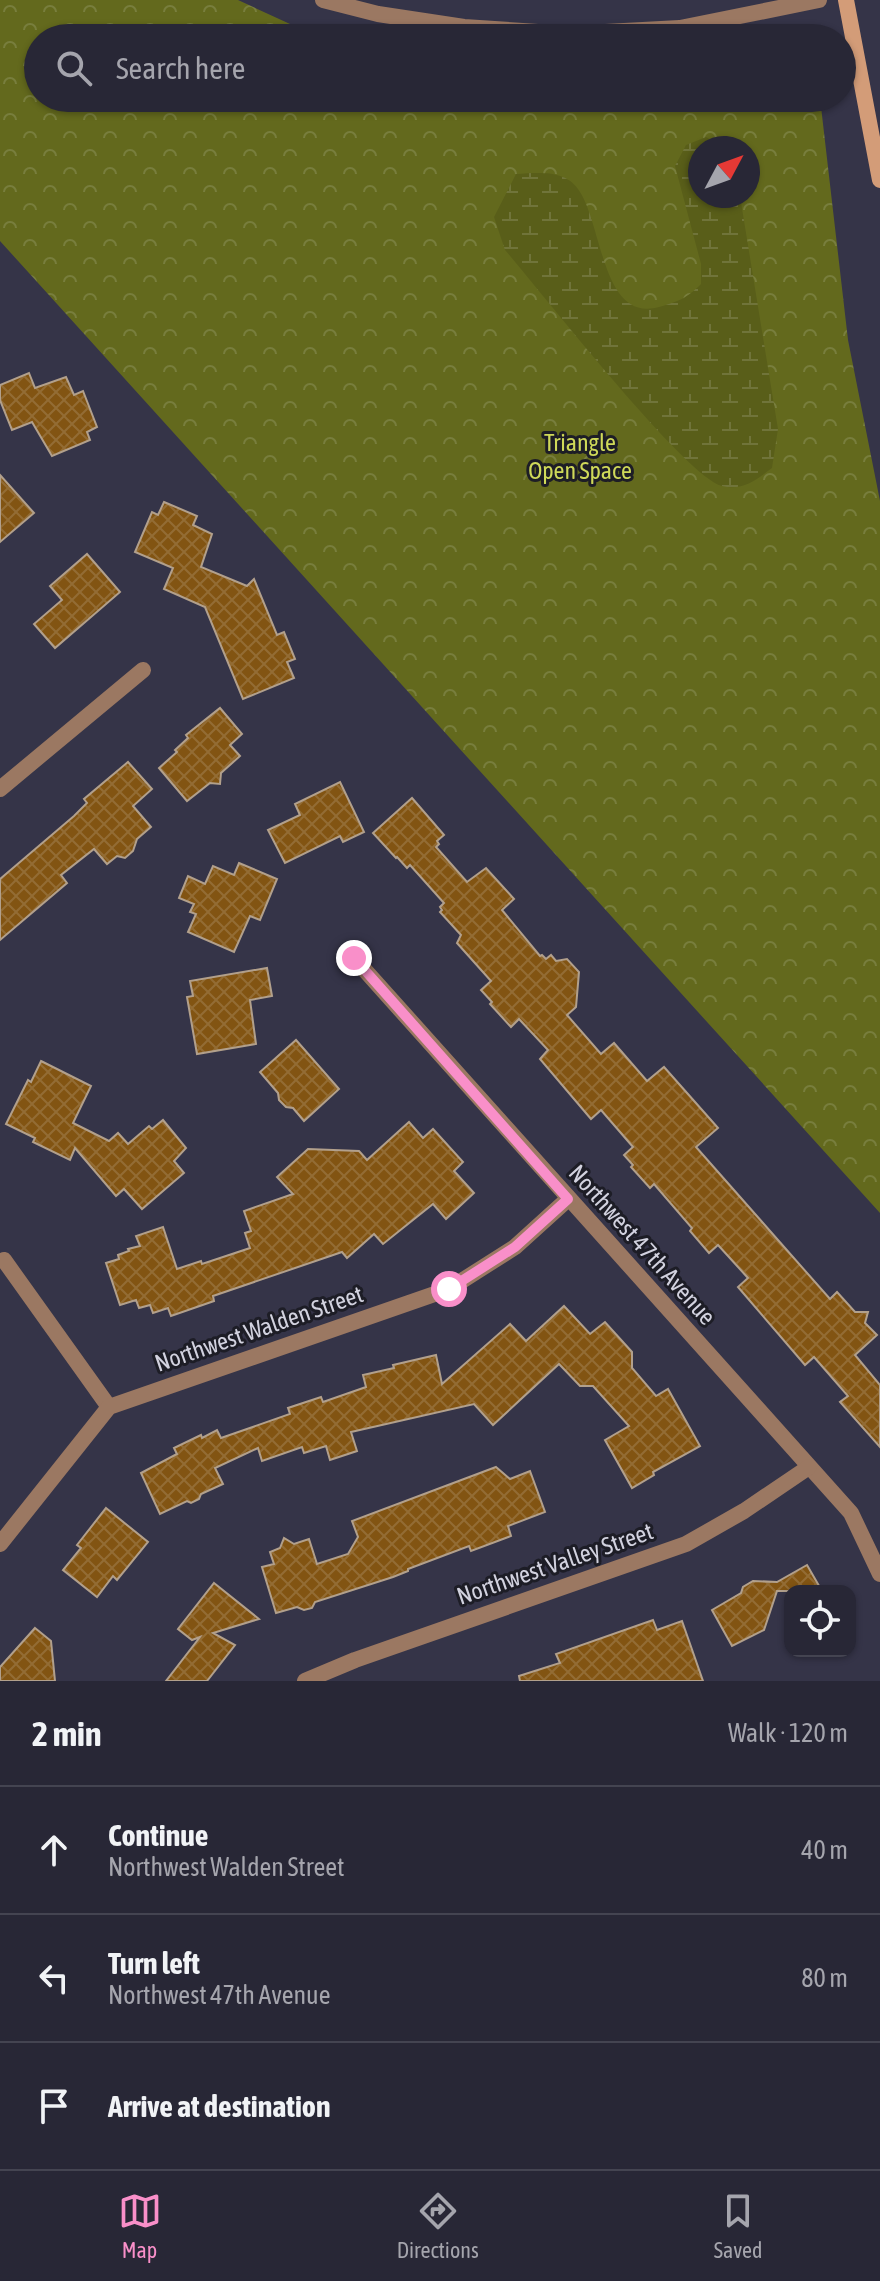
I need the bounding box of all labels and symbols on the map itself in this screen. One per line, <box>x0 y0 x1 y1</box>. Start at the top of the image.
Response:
north arrow <box>688 136 760 208</box>
park label: Triangle Open Space <box>528 429 632 484</box>
route end <box>336 940 372 976</box>
street label: Northwest 47th Avenue <box>564 1159 721 1330</box>
route start <box>431 1271 467 1307</box>
street label: Northwest Walden Street <box>151 1280 367 1377</box>
street label: Northwest Valley Street <box>453 1517 657 1610</box>

